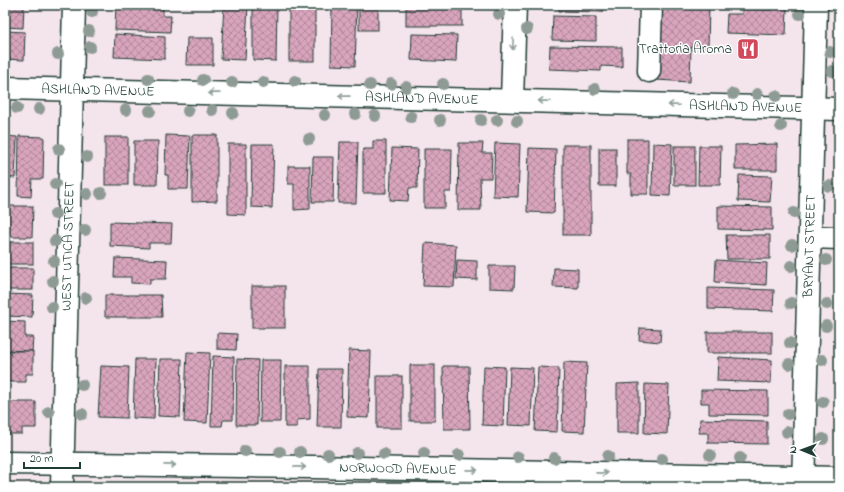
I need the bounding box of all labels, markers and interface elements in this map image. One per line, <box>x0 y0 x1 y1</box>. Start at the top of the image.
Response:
restaurant icon: Trattoria Aroma <box>735 36 761 62</box>
one-way arrow <box>510 37 517 50</box>
place label: Trattoria Aroma <box>639 39 732 60</box>
street label: ASHLAND AVENUE <box>41 78 155 102</box>
street label: ASHLAND AVENUE <box>365 87 479 110</box>
one-way arrow <box>208 89 221 97</box>
one-way arrow <box>338 92 351 100</box>
street label: ASHLAND AVENUE <box>689 95 803 119</box>
one-way arrow <box>538 97 551 105</box>
one-way arrow <box>668 101 681 108</box>
street label: WEST UTICA STREET <box>56 181 80 311</box>
street label: BRYANT STREET <box>798 194 821 299</box>
north arrow <box>782 430 822 470</box>
scale bar <box>24 444 80 470</box>
text: N <box>785 446 801 454</box>
text: 20 m <box>30 450 53 468</box>
street label: NORWOOD AVENUE <box>339 457 457 480</box>
one-way arrow <box>163 461 176 469</box>
one-way arrow <box>293 463 306 470</box>
one-way arrow <box>465 466 478 474</box>
one-way arrow <box>595 469 608 477</box>

